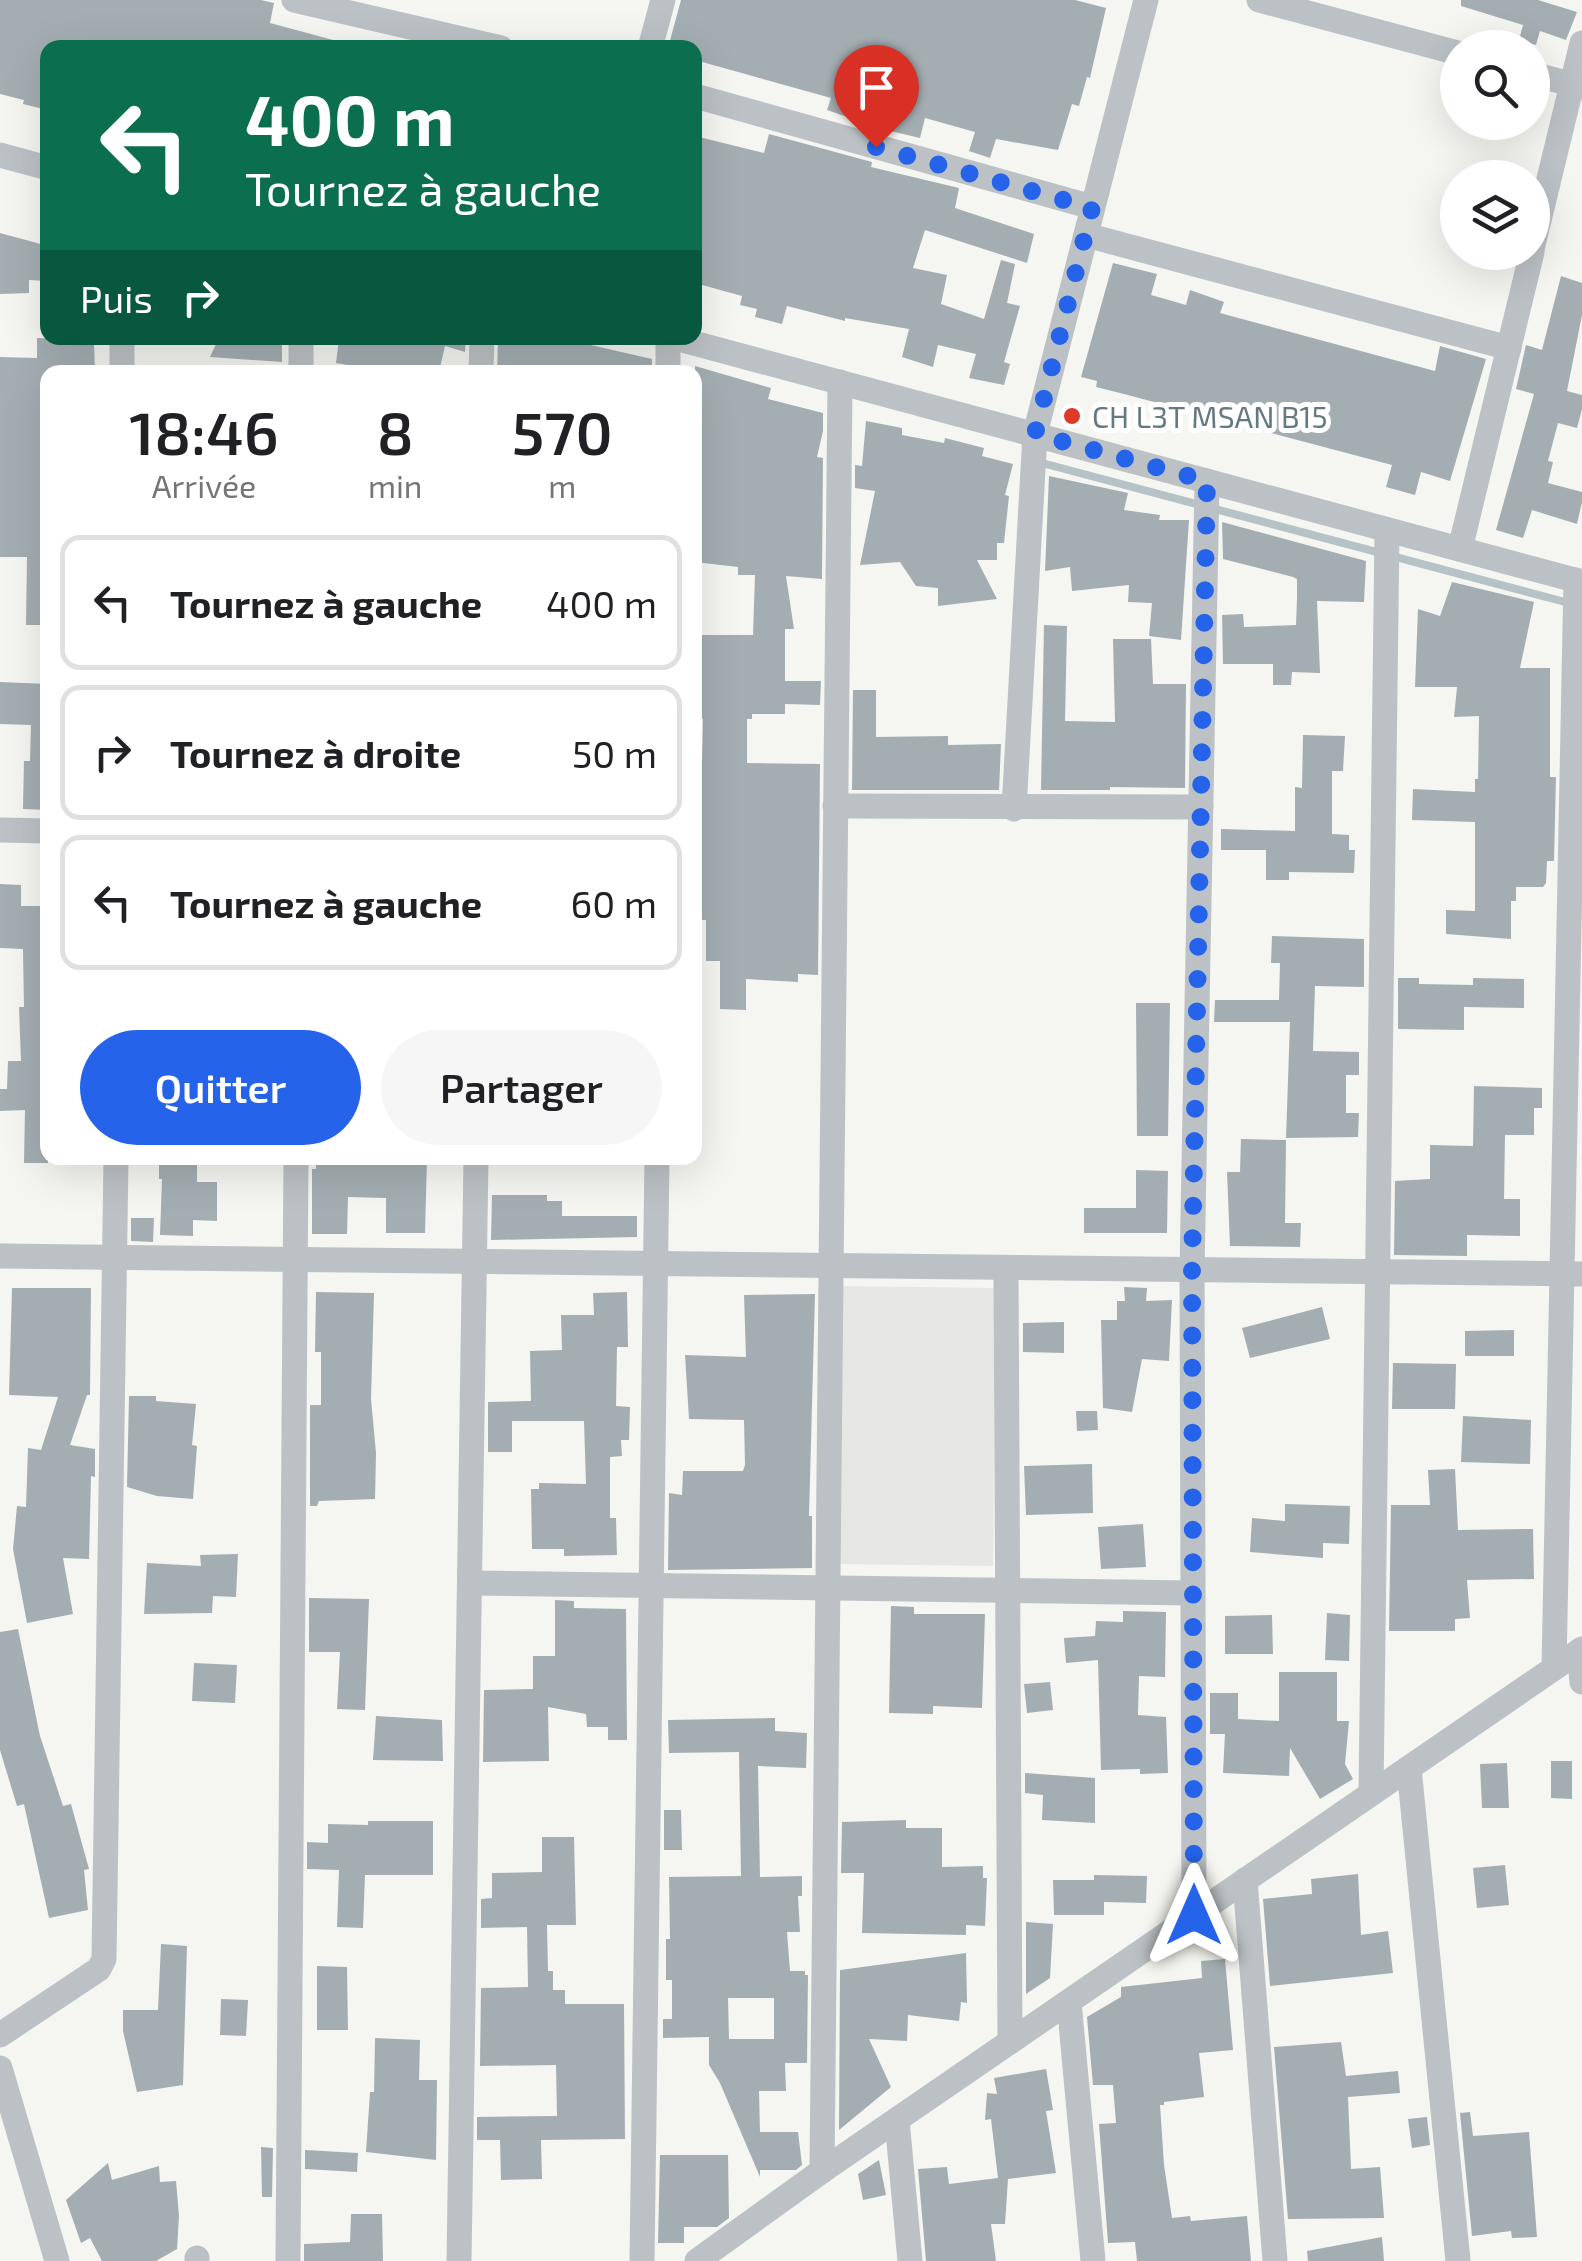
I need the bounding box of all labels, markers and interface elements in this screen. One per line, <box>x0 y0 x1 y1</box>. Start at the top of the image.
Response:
map controls <box>1440 30 1550 270</box>
button: search <box>1440 30 1550 140</box>
pin <box>834 45 919 148</box>
icon: arrive <box>849 60 904 115</box>
text: 400 m <box>245 76 455 160</box>
icon: left <box>80 80 210 210</box>
button: layers <box>1440 160 1550 270</box>
text: Tournez à gauche <box>245 161 601 215</box>
icon: right <box>173 270 228 325</box>
text: Puis <box>80 275 153 321</box>
text: 18:46 <box>129 395 279 467</box>
text: 8 <box>377 395 414 467</box>
text: 570 <box>512 395 613 467</box>
place label: CH L3T MSAN B15 <box>1092 398 1328 434</box>
marker: CH L3T MSAN B15 <box>1061 405 1083 427</box>
text: Arrivée <box>152 466 256 504</box>
text: min <box>368 466 422 504</box>
text: m <box>548 466 576 504</box>
icon: left <box>85 575 140 630</box>
text: Tournez à gauche <box>170 580 482 626</box>
text: 400 m <box>546 580 657 626</box>
icon: right <box>85 725 140 780</box>
text: Tournez à droite <box>170 730 461 776</box>
text: 50 m <box>572 730 657 776</box>
icon: left <box>85 875 140 930</box>
text: Tournez à gauche <box>170 880 482 926</box>
text: 60 m <box>571 880 657 926</box>
button: Quitter <box>80 1030 361 1145</box>
button: Partager <box>381 1030 662 1145</box>
position arrow <box>1142 1863 1246 1967</box>

